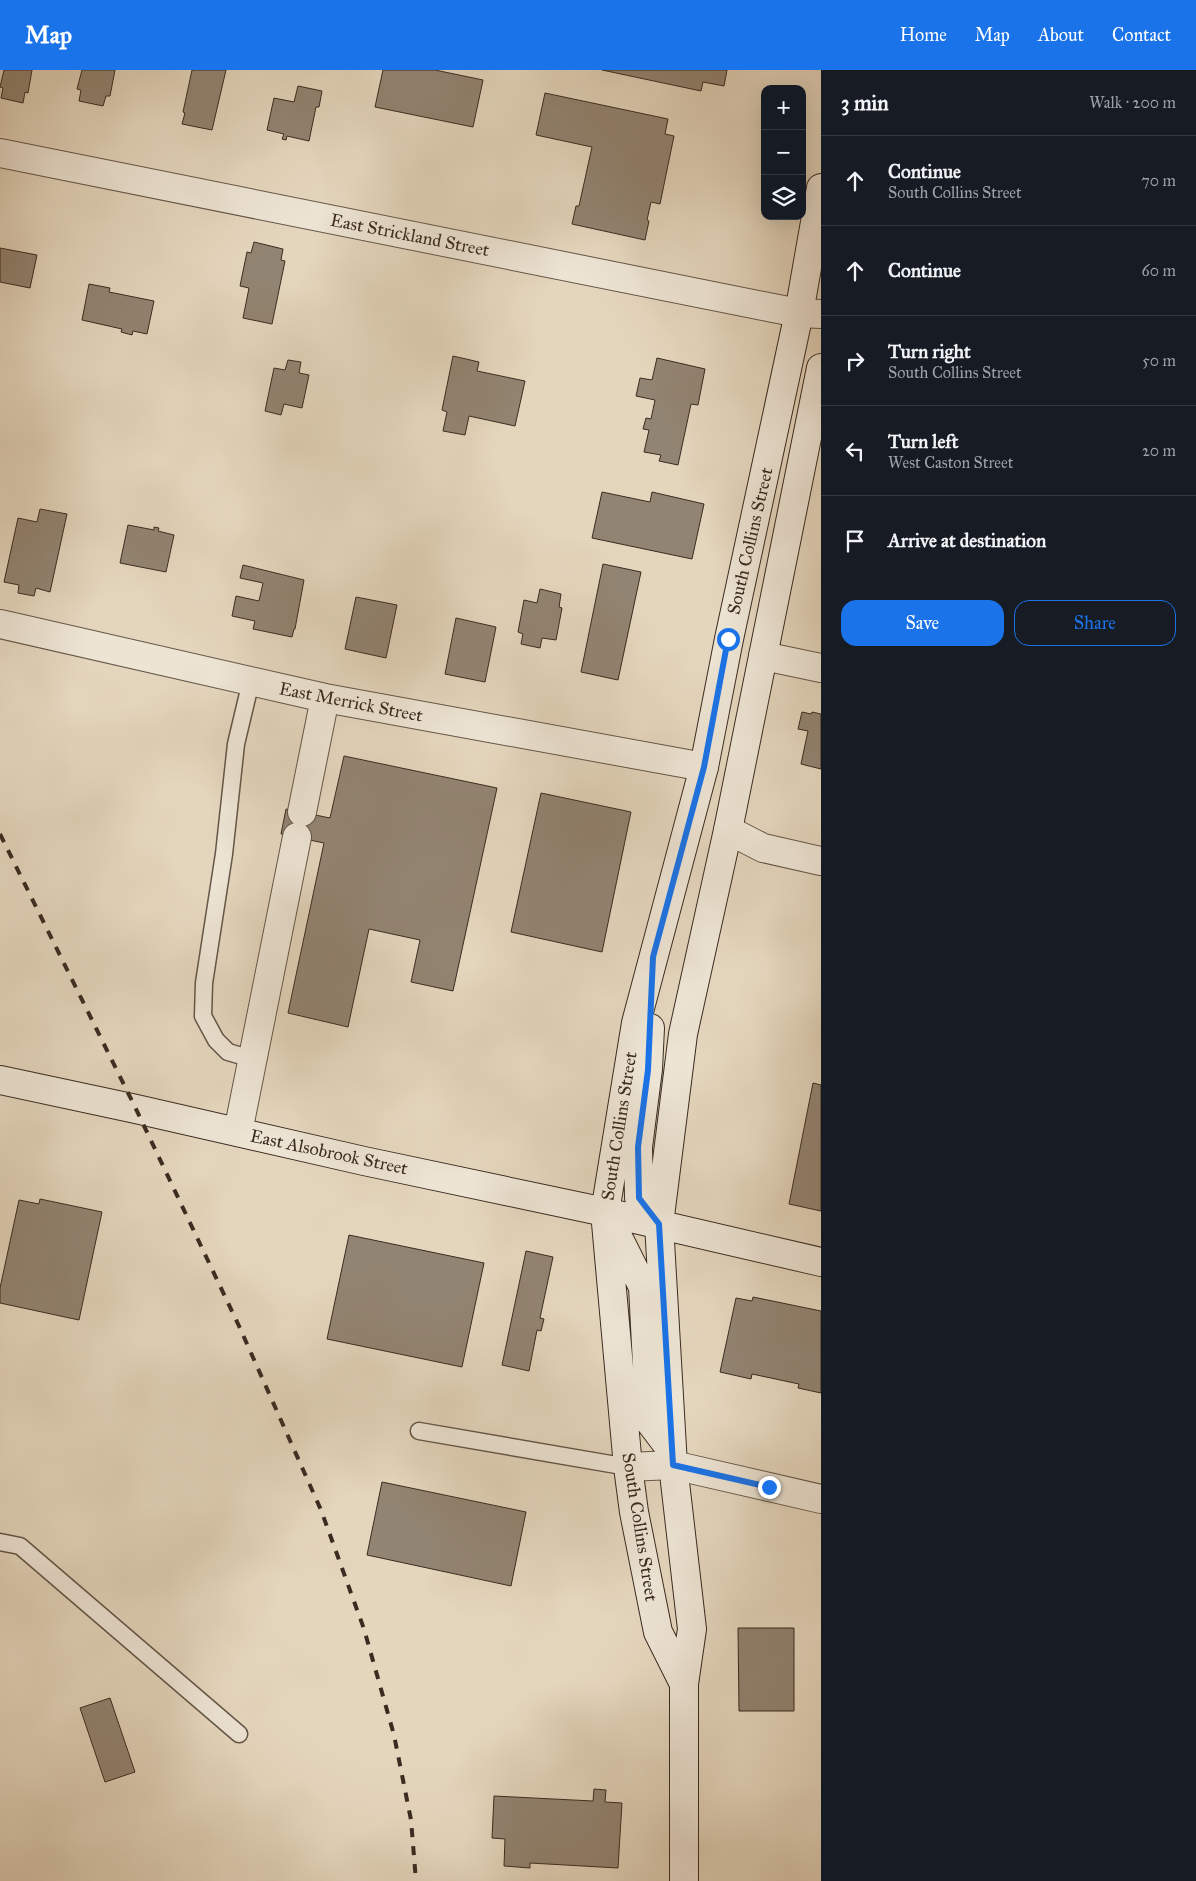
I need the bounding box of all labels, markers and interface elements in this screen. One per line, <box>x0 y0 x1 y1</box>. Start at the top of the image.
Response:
text: Map <box>25 20 72 50</box>
text: Home <box>900 24 947 46</box>
text: Map <box>975 24 1010 46</box>
text: About <box>1038 24 1084 46</box>
text: Contact <box>1112 24 1171 46</box>
map controls <box>761 85 806 220</box>
button: + <box>761 85 806 130</box>
text: 3 min <box>841 90 889 116</box>
text: Walk · 200 m <box>1089 93 1176 112</box>
button: − <box>761 130 806 175</box>
text: Continue <box>888 160 961 183</box>
icon: ahead <box>841 167 869 195</box>
text: 70 m <box>1141 171 1176 190</box>
button: layers <box>761 175 806 220</box>
text: South Collins Street <box>888 183 1022 202</box>
street label: East Strickland Street <box>329 209 492 261</box>
icon: ahead <box>841 257 869 285</box>
text: Continue <box>888 259 961 282</box>
text: 60 m <box>1142 261 1176 280</box>
text: Turn right <box>888 340 971 363</box>
icon: right <box>841 347 869 375</box>
text: 50 m <box>1142 351 1176 370</box>
text: South Collins Street <box>888 363 1022 382</box>
text: Turn left <box>888 430 958 453</box>
icon: left <box>841 437 869 465</box>
text: 20 m <box>1142 441 1176 460</box>
text: West Caston Street <box>888 453 1013 472</box>
street label: South Collins Street <box>722 465 778 617</box>
icon: arrive <box>841 527 869 555</box>
text: Arrive at destination <box>888 529 1046 552</box>
button: Save <box>841 600 1004 646</box>
button: Share <box>1014 600 1176 646</box>
route start <box>717 628 740 651</box>
street label: East Merrick Street <box>277 677 425 727</box>
street label: South Collins Street <box>596 1049 642 1202</box>
street label: East Alsobrook Street <box>248 1125 410 1180</box>
street label: South Collins Street <box>617 1451 663 1604</box>
route end <box>758 1476 781 1499</box>

